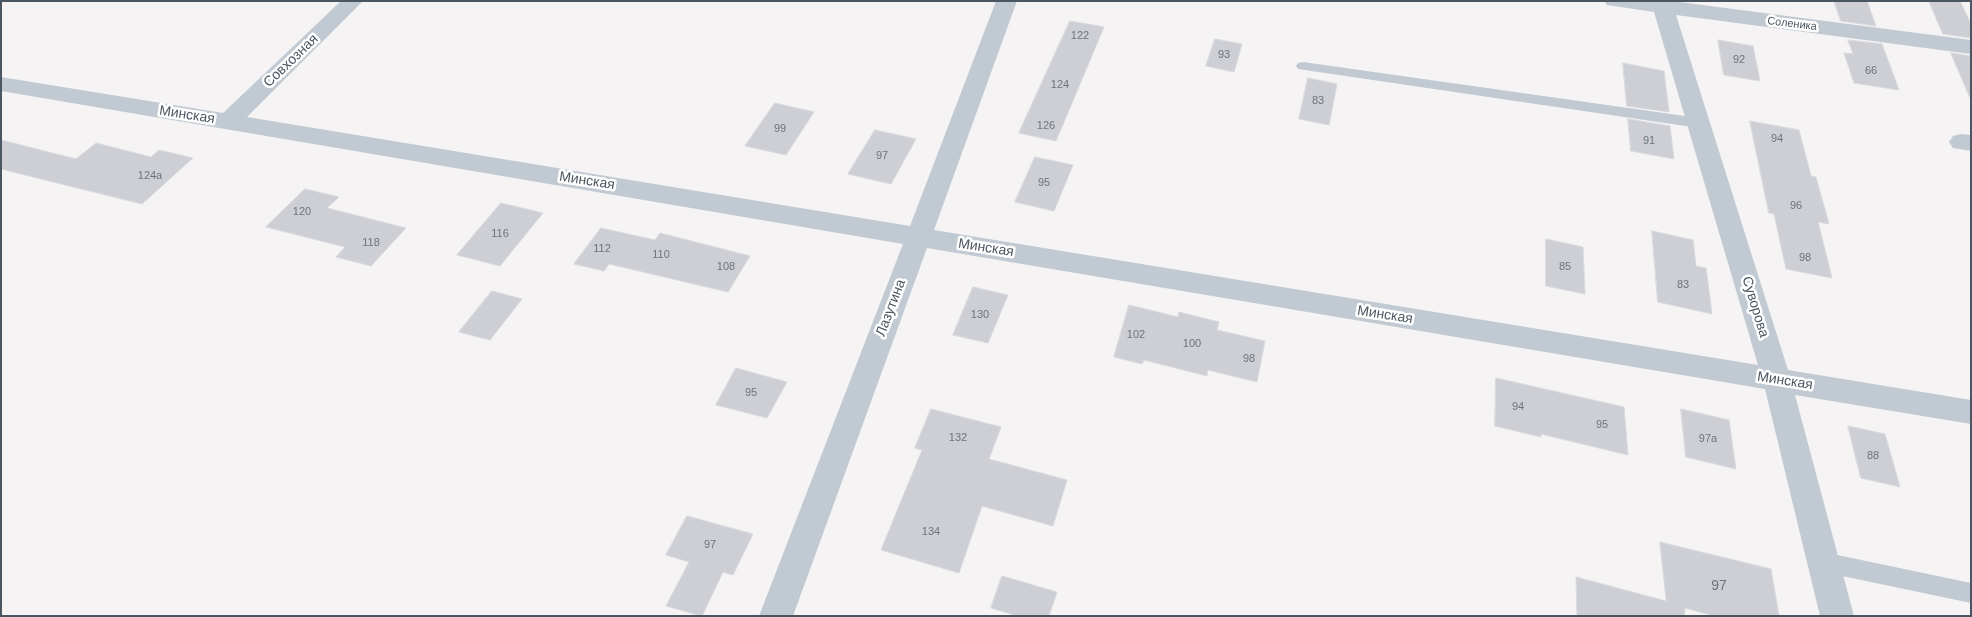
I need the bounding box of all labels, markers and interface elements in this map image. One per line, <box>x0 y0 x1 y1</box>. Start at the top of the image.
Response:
street label: Соленика <box>1767 14 1817 34</box>
house number: 122 <box>1071 29 1089 43</box>
street label: Совхозная <box>260 31 322 91</box>
house number: 93 <box>1218 48 1230 62</box>
house number: 92 <box>1733 53 1745 67</box>
house number: 66 <box>1865 64 1877 78</box>
house number: 124 <box>1051 78 1069 92</box>
house number: 83 <box>1312 94 1324 108</box>
street label: Минская <box>158 102 216 128</box>
house number: 126 <box>1037 119 1055 133</box>
house number: 99 <box>774 122 786 136</box>
house number: 94 <box>1771 132 1783 146</box>
house number: 91 <box>1643 134 1655 148</box>
house number: 97 <box>876 149 888 163</box>
street label: Минская <box>558 168 616 194</box>
house number: 124а <box>138 169 162 183</box>
house number: 95 <box>1038 176 1050 190</box>
house number: 96 <box>1790 199 1802 213</box>
house number: 120 <box>293 205 311 219</box>
house number: 116 <box>491 227 509 241</box>
street label: Минская <box>957 235 1015 261</box>
house number: 118 <box>362 236 380 250</box>
house number: 112 <box>593 242 611 256</box>
house number: 110 <box>652 248 670 262</box>
house number: 98 <box>1799 251 1811 265</box>
house number: 108 <box>717 260 735 274</box>
house number: 85 <box>1559 260 1571 274</box>
street label: Суворова <box>1738 275 1772 339</box>
street label: Лазутина <box>872 277 910 339</box>
house number: 83 <box>1677 278 1689 292</box>
street label: Минская <box>1356 302 1414 328</box>
house number: 130 <box>971 308 989 322</box>
house number: 102 <box>1127 328 1145 342</box>
house number: 100 <box>1183 337 1201 351</box>
house number: 98 <box>1243 352 1255 366</box>
street label: Минская <box>1756 368 1814 394</box>
house number: 95 <box>745 386 757 400</box>
house number: 94 <box>1512 400 1524 414</box>
house number: 95 <box>1596 418 1608 432</box>
house number: 132 <box>949 431 967 445</box>
house number: 97а <box>1699 432 1717 446</box>
house number: 88 <box>1867 449 1879 463</box>
house number: 134 <box>922 525 940 539</box>
house number: 97 <box>704 538 716 552</box>
house number: 97 <box>1711 578 1727 594</box>

